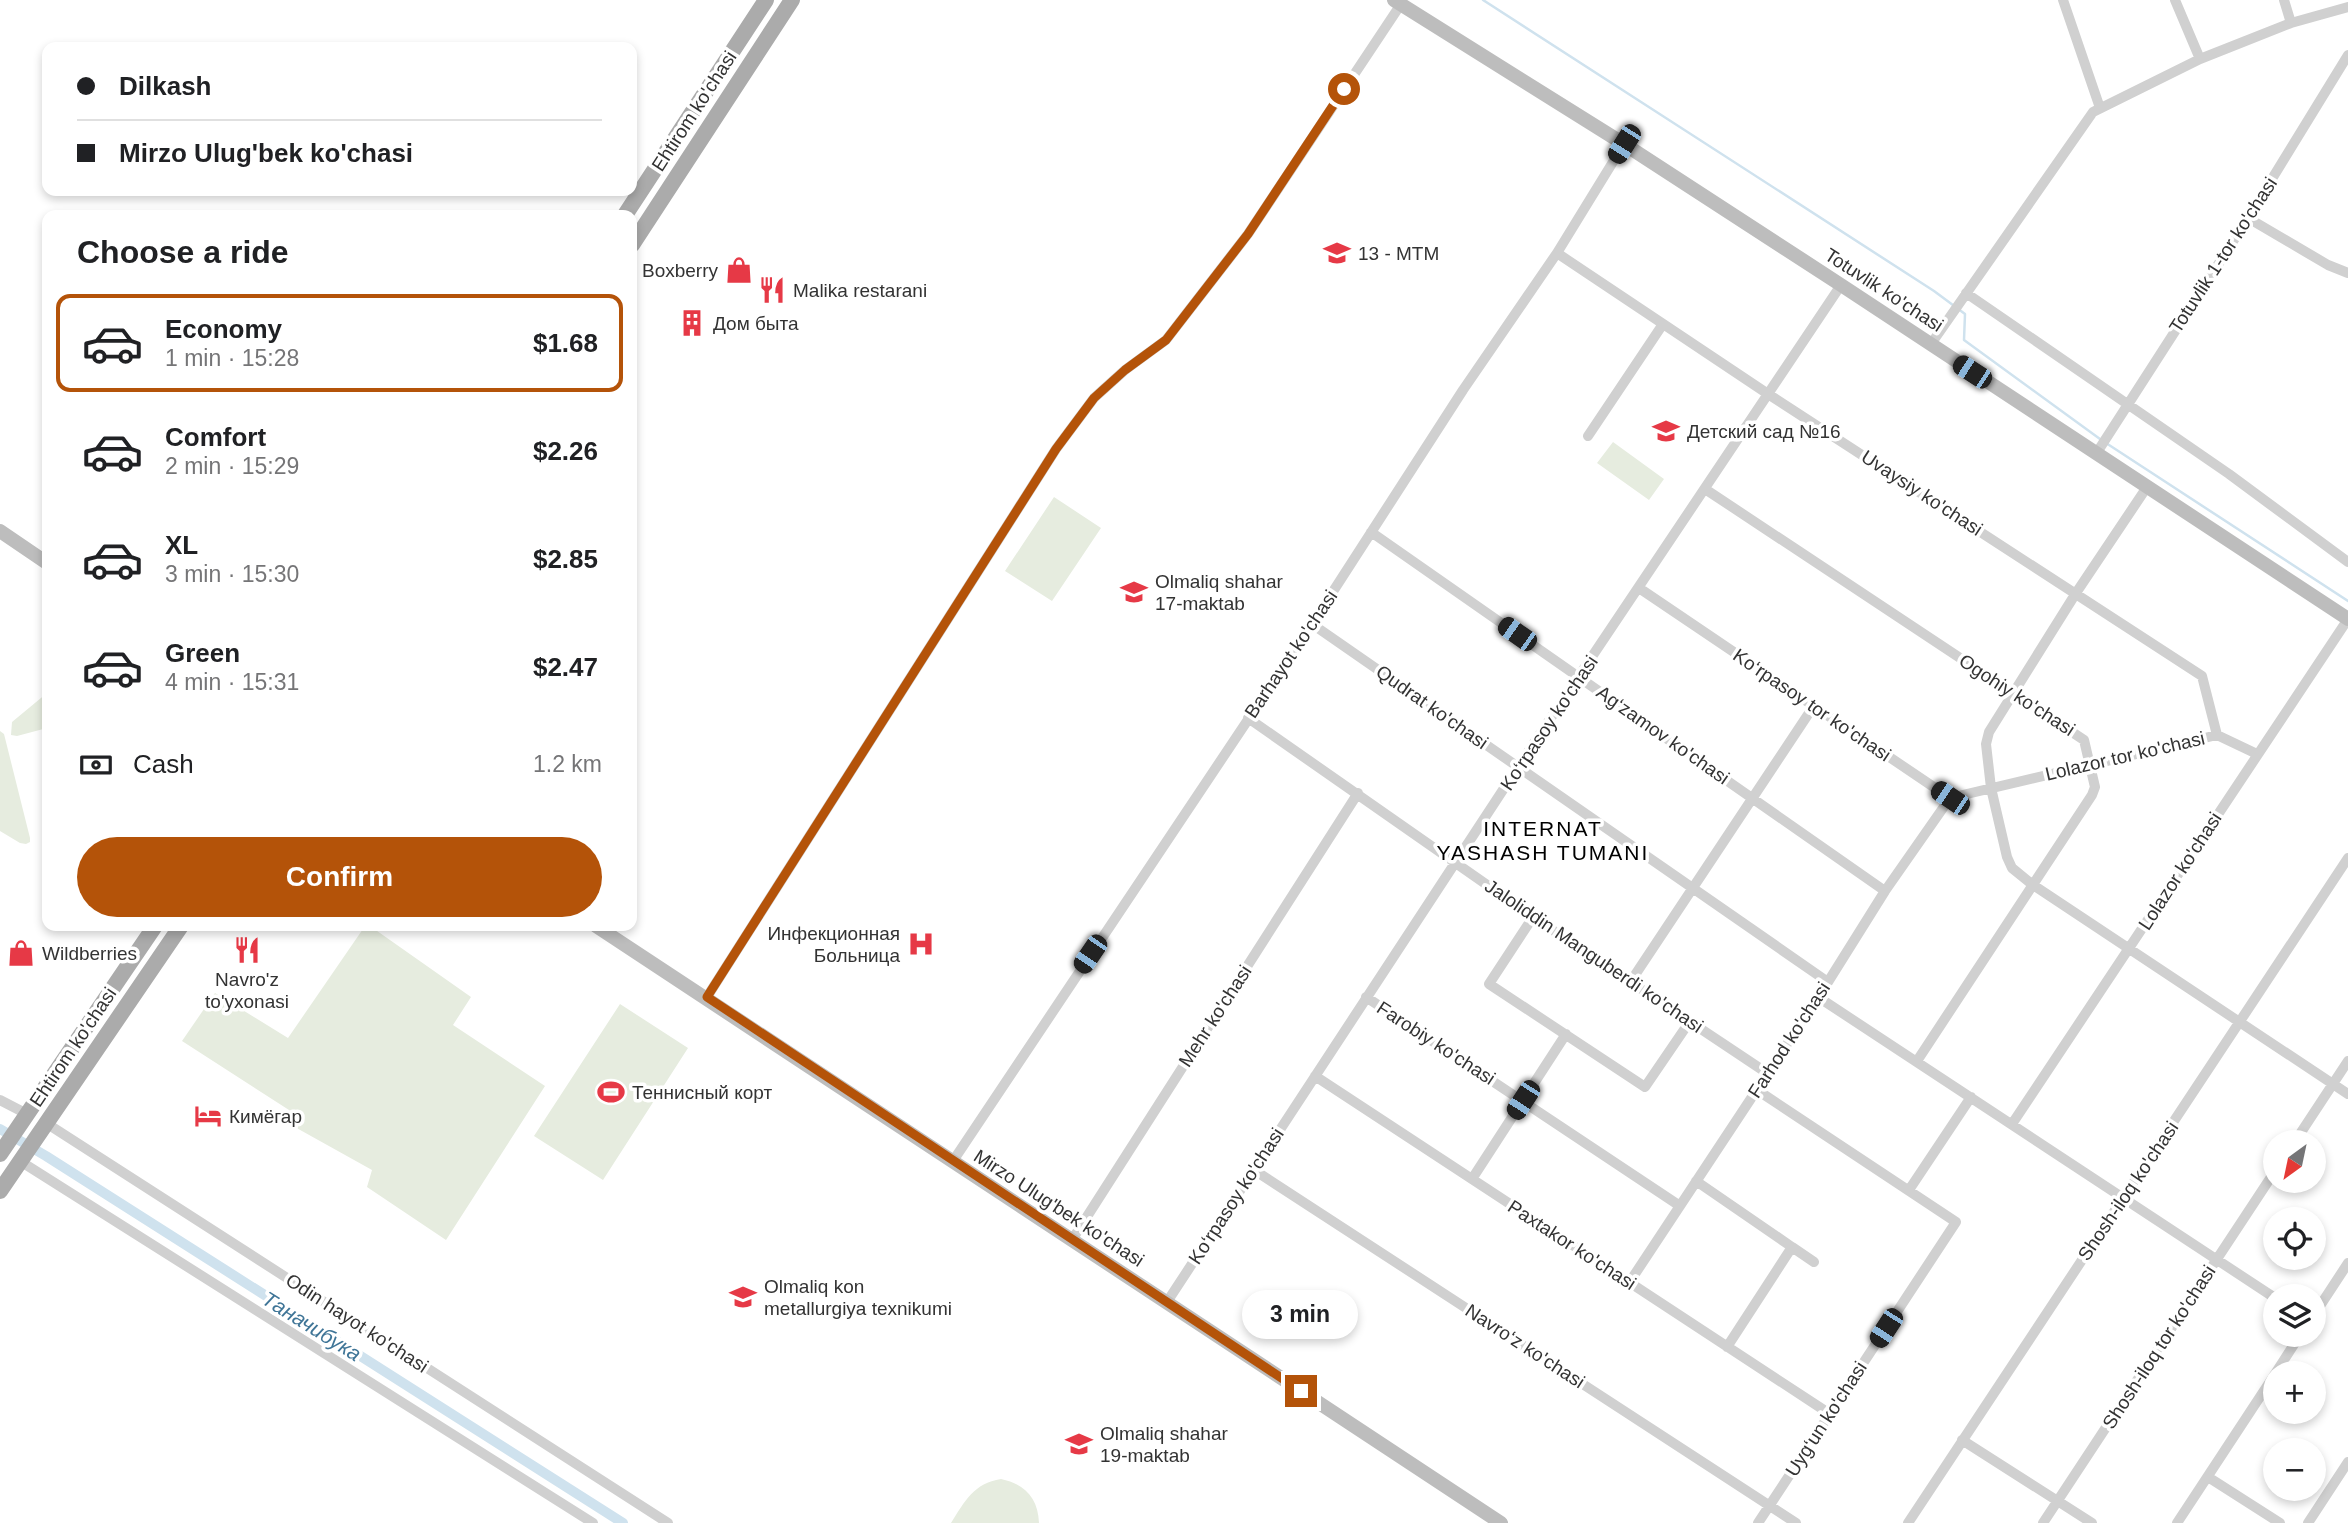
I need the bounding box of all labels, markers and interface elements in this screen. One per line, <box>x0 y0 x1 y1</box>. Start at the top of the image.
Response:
street label: Ehtirom ko'chasi <box>647 47 741 175</box>
text: Dilkash <box>119 71 212 101</box>
route start <box>1328 73 1360 105</box>
car <box>1604 121 1645 167</box>
text: Mirzo Ulug'bek ko'chasi <box>119 138 413 168</box>
street label: Totuvlik 1-tor ko'chasi <box>2165 173 2281 337</box>
text: Choose a ride <box>77 234 289 270</box>
school or university icon: 13 - MTM <box>1322 238 1352 268</box>
place label: 13 - MTM <box>1358 243 1439 264</box>
street label: Totuvlik ko'chasi <box>1821 244 1947 336</box>
shop icon: Boxberry <box>724 255 754 285</box>
place label: Boxberry <box>642 260 718 281</box>
restaurant icon: Malika restarani <box>757 275 787 305</box>
place label: Malika restarani <box>793 280 927 301</box>
building icon: Дом быта <box>677 308 707 338</box>
icon: car <box>81 312 144 375</box>
place label: Дом быта <box>713 313 799 334</box>
text: Economy <box>165 314 282 344</box>
text: $1.68 <box>533 328 598 358</box>
text: 1 min · 15:28 <box>165 345 299 371</box>
car <box>1949 352 1996 392</box>
school or university icon: Детский сад №16 <box>1651 416 1681 446</box>
icon: car <box>81 420 144 483</box>
place label: Детский сад №16 <box>1687 421 1841 442</box>
text: Comfort <box>165 422 266 452</box>
text: $2.26 <box>533 436 598 466</box>
street label: Uvaysiy ko'chasi <box>1858 446 1986 540</box>
text: 2 min · 15:29 <box>165 453 299 479</box>
icon: car <box>81 528 144 591</box>
text: XL <box>165 530 198 560</box>
text: $2.85 <box>533 544 598 574</box>
text: 3 min · 15:30 <box>165 561 299 587</box>
place label: Olmaliq shahar 17-maktab <box>1155 571 1283 614</box>
school or university icon: Olmaliq shahar 17-maktab <box>1119 577 1149 607</box>
street label: Barhayot ko'chasi <box>1241 586 1341 722</box>
car <box>1494 613 1541 655</box>
icon: car <box>81 636 144 699</box>
text: Green <box>165 638 240 668</box>
street label: Ko‘rpasoy tor ko'chasi <box>1729 644 1895 766</box>
street label: Ogohiy ko'chasi <box>1955 650 2079 740</box>
text: $2.47 <box>533 652 598 682</box>
street label: Ko‘rpasoy ko'chasi <box>1496 652 1602 794</box>
street label: Qudrat ko'chasi <box>1372 661 1492 753</box>
text: 4 min · 15:31 <box>165 669 299 695</box>
street label: Ag‘zamov ko'chasi <box>1593 681 1733 789</box>
street label: Lolazor tor ko'chasi <box>2043 727 2207 785</box>
icon: cash <box>77 746 115 784</box>
text: Cash <box>133 749 194 779</box>
text: 1.2 km <box>533 751 602 777</box>
car <box>1927 778 1974 818</box>
street label: Lolazor ko'chasi <box>2134 808 2226 934</box>
district label: INTERNAT YASHASH TUMANI <box>1437 817 1649 864</box>
button: Confirm <box>77 837 602 917</box>
street label: Jaloliddin Manguberdi ko'chasi <box>1481 875 1707 1037</box>
place label: Инфекционная Больница <box>767 923 900 966</box>
hospital icon: Инфекционная Больница <box>906 929 936 959</box>
car <box>1070 931 1111 977</box>
restaurant icon: Navro'z to'yxonasi <box>232 935 262 965</box>
shop icon: Wildberries <box>6 938 36 968</box>
place label: Wildberries <box>42 943 137 964</box>
street label: Mehr ko'chasi <box>1174 961 1256 1071</box>
place label: Navro'z to'yxonasi <box>205 969 289 1012</box>
street label: Farhod ko'chasi <box>1744 978 1834 1102</box>
street label: Ehtirom ko'chasi <box>25 984 121 1110</box>
street label: Farobiy ko'chasi <box>1373 997 1499 1089</box>
sports icon: Теннисный корт <box>596 1077 626 1107</box>
car <box>1503 1077 1544 1123</box>
place label: Теннисный корт <box>632 1082 772 1103</box>
hotel icon: Кимёгар <box>193 1101 223 1131</box>
place label: Кимёгар <box>229 1106 302 1127</box>
street label: Shosh-iloq ko'chasi <box>2074 1118 2182 1264</box>
street label: Ko‘rpasoy ko'chasi <box>1184 1124 1288 1268</box>
north arrow <box>2263 1130 2326 1194</box>
map controls <box>2263 1130 2326 1501</box>
street label: Mirzo Ulug'bek ko'chasi <box>970 1145 1148 1271</box>
street label: Paxtakor ko'chasi <box>1504 1196 1640 1294</box>
button: locate <box>2263 1207 2326 1270</box>
street label: Shosh-iloq tor ko'chasi <box>2098 1261 2220 1433</box>
street label: Odin hayot ko'chasi <box>282 1269 432 1377</box>
place label: Olmaliq kon metallurgiya texnikumi <box>764 1276 952 1319</box>
school or university icon: Olmaliq kon metallurgiya texnikumi <box>728 1282 758 1312</box>
button: layers <box>2263 1284 2326 1347</box>
water label: Таначибука <box>258 1287 366 1365</box>
callout: 3 min <box>1243 1290 1359 1338</box>
street label: Navro‘z ko'chasi <box>1462 1300 1588 1392</box>
text: 3 min <box>1270 1301 1330 1327</box>
car <box>1866 1305 1907 1351</box>
street label: Uyg‘un ko'chasi <box>1781 1358 1871 1480</box>
button: + <box>2263 1361 2326 1424</box>
route end <box>1285 1375 1317 1407</box>
place label: Olmaliq shahar 19-maktab <box>1100 1423 1228 1466</box>
school or university icon: Olmaliq shahar 19-maktab <box>1064 1429 1094 1459</box>
button: − <box>2263 1438 2326 1501</box>

